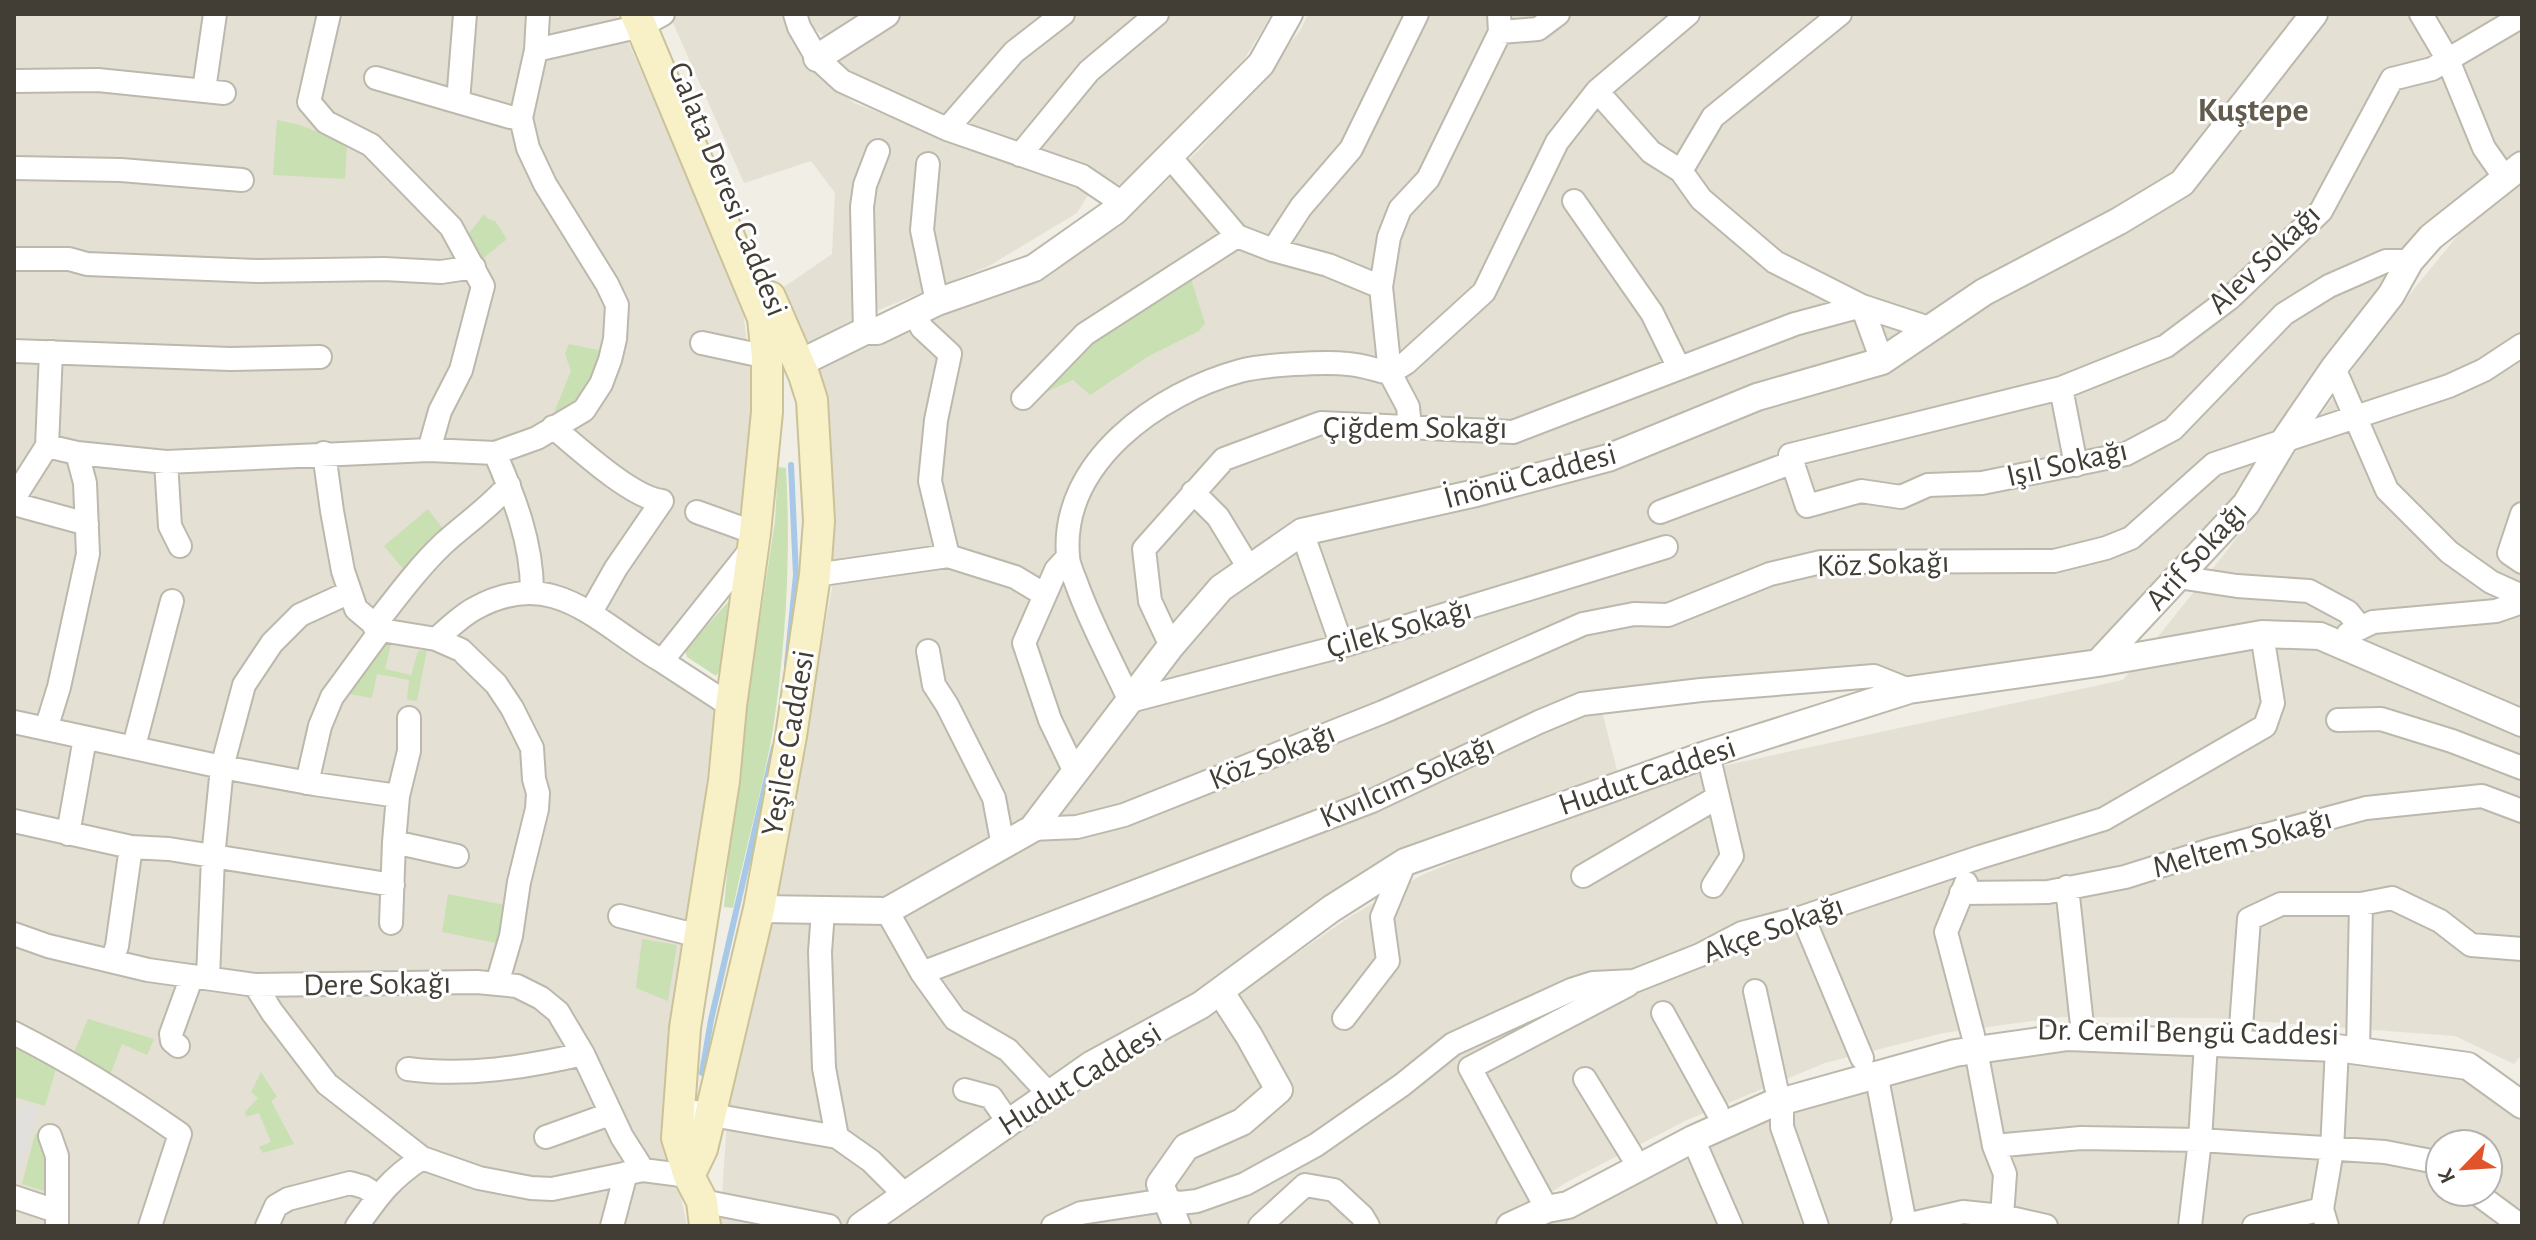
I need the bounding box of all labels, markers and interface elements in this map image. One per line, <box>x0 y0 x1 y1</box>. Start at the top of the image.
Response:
street label: Galata Deresi Caddesi <box>662 57 794 321</box>
district label: Kuştepe <box>2197 94 2309 128</box>
street label: Alev Sokağı <box>2202 198 2326 320</box>
street label: Çiğdem Sokağı <box>1323 412 1507 444</box>
street label: Işıl Sokağı <box>2003 434 2131 492</box>
street label: İnönü Caddesi <box>1440 437 1620 514</box>
street label: Arif Sokağı <box>2139 496 2253 616</box>
street label: Köz Sokağı <box>1816 546 1950 582</box>
street label: Çilek Sokağı <box>1323 592 1475 664</box>
street label: Yeşilce Caddesi <box>756 647 820 839</box>
street label: Köz Sokağı <box>1204 716 1340 796</box>
street label: Kıvılcım Sokağı <box>1315 728 1499 834</box>
street label: Hudut Caddesi <box>1554 731 1740 821</box>
street label: Meltem Sokağı <box>2149 802 2335 884</box>
street label: Akçe Sokağı <box>1698 889 1848 969</box>
street label: Dere Sokağı <box>303 967 451 1001</box>
street label: Dr. Cemil Bengü Caddesi <box>2037 1013 2339 1051</box>
street label: Hudut Caddesi <box>993 1016 1167 1142</box>
north arrow <box>2424 1128 2504 1208</box>
text: K <box>2434 1165 2459 1187</box>

